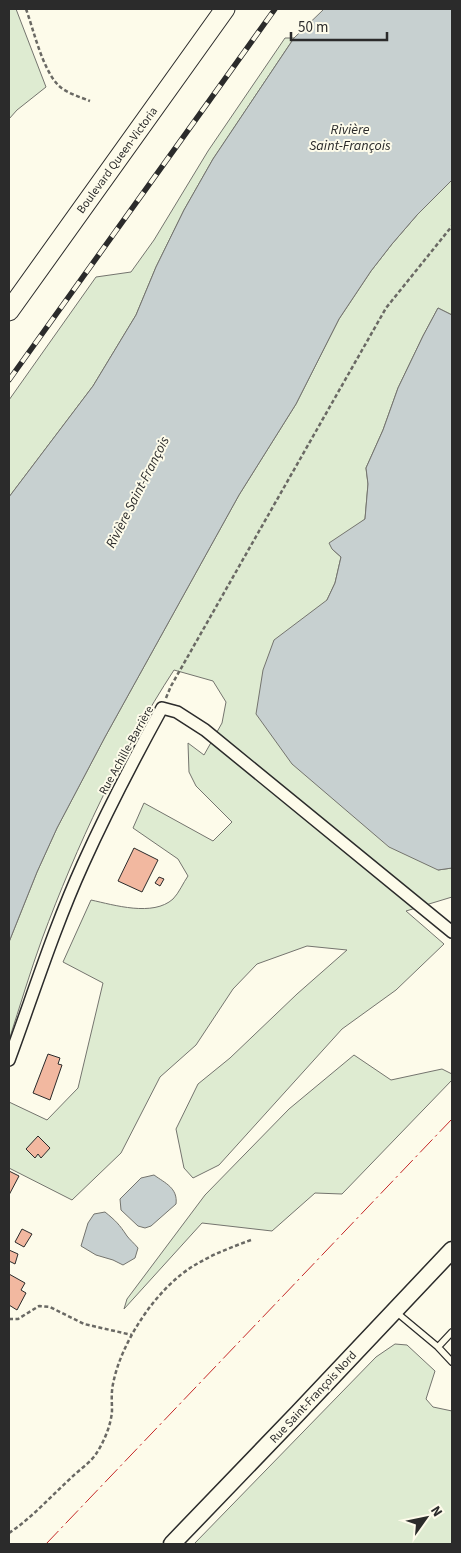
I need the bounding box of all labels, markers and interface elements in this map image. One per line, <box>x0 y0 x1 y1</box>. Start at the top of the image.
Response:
scale bar <box>291 10 387 42</box>
text: 50 m <box>298 17 328 38</box>
street label: Boulevard Queen-Victoria <box>73 103 162 217</box>
water label: Rivière Saint-François <box>309 120 391 156</box>
water label: Rivière Saint-François <box>101 433 175 552</box>
street label: Rue Achille-Barrière <box>95 703 158 798</box>
street label: Rue Saint-François Nord <box>266 1348 361 1447</box>
north arrow <box>401 1493 451 1543</box>
text: N <box>425 1502 447 1521</box>

